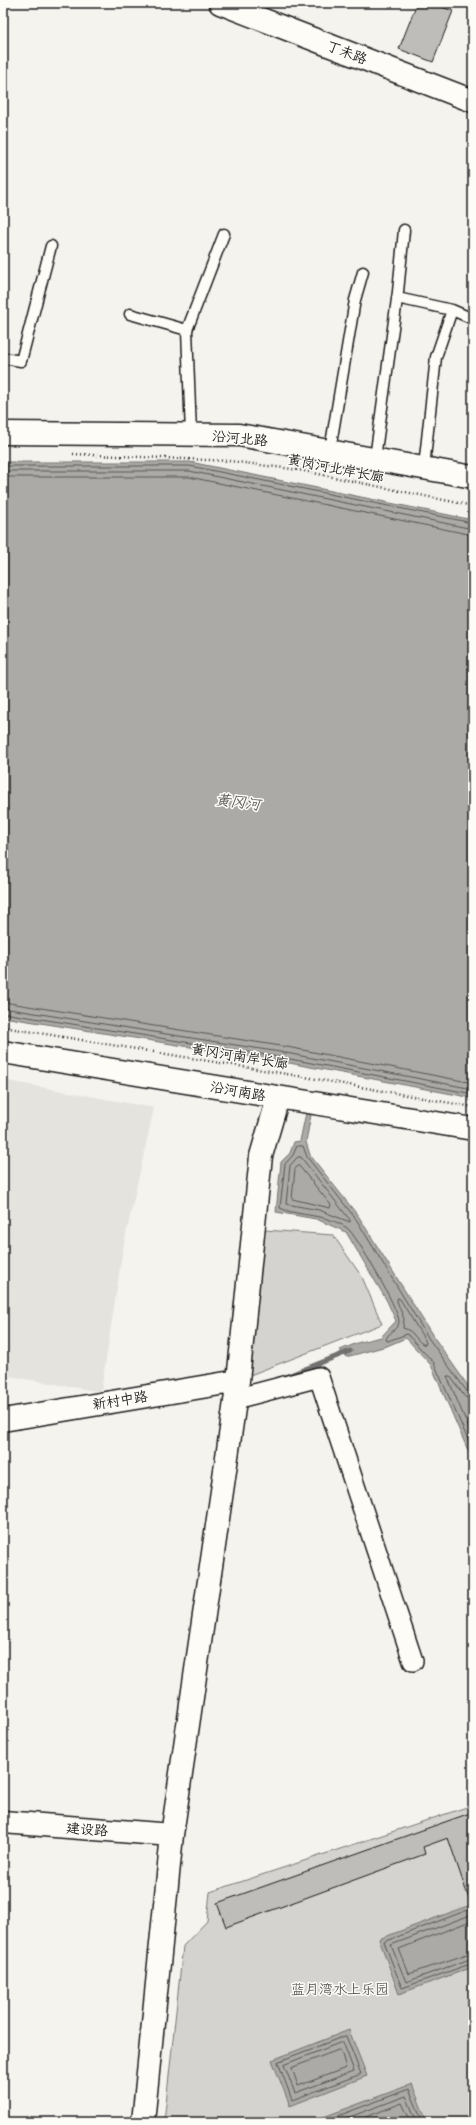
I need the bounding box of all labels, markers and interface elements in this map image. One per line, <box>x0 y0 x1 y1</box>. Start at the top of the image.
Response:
street label: 丁未路 <box>323 33 371 72</box>
street label: 沿河北路 <box>211 424 269 453</box>
street label: 黄岗河北岸长廊 <box>285 447 386 490</box>
water label: 黄冈河 <box>214 786 265 818</box>
street label: 黄冈河南岸长廊 <box>190 1036 290 1077</box>
street label: 沿河南路 <box>208 1074 268 1109</box>
street label: 新村中路 <box>90 1384 150 1417</box>
street label: 建设路 <box>65 1816 109 1843</box>
park label: 蓝月湾水上乐园 <box>291 1977 389 2002</box>

